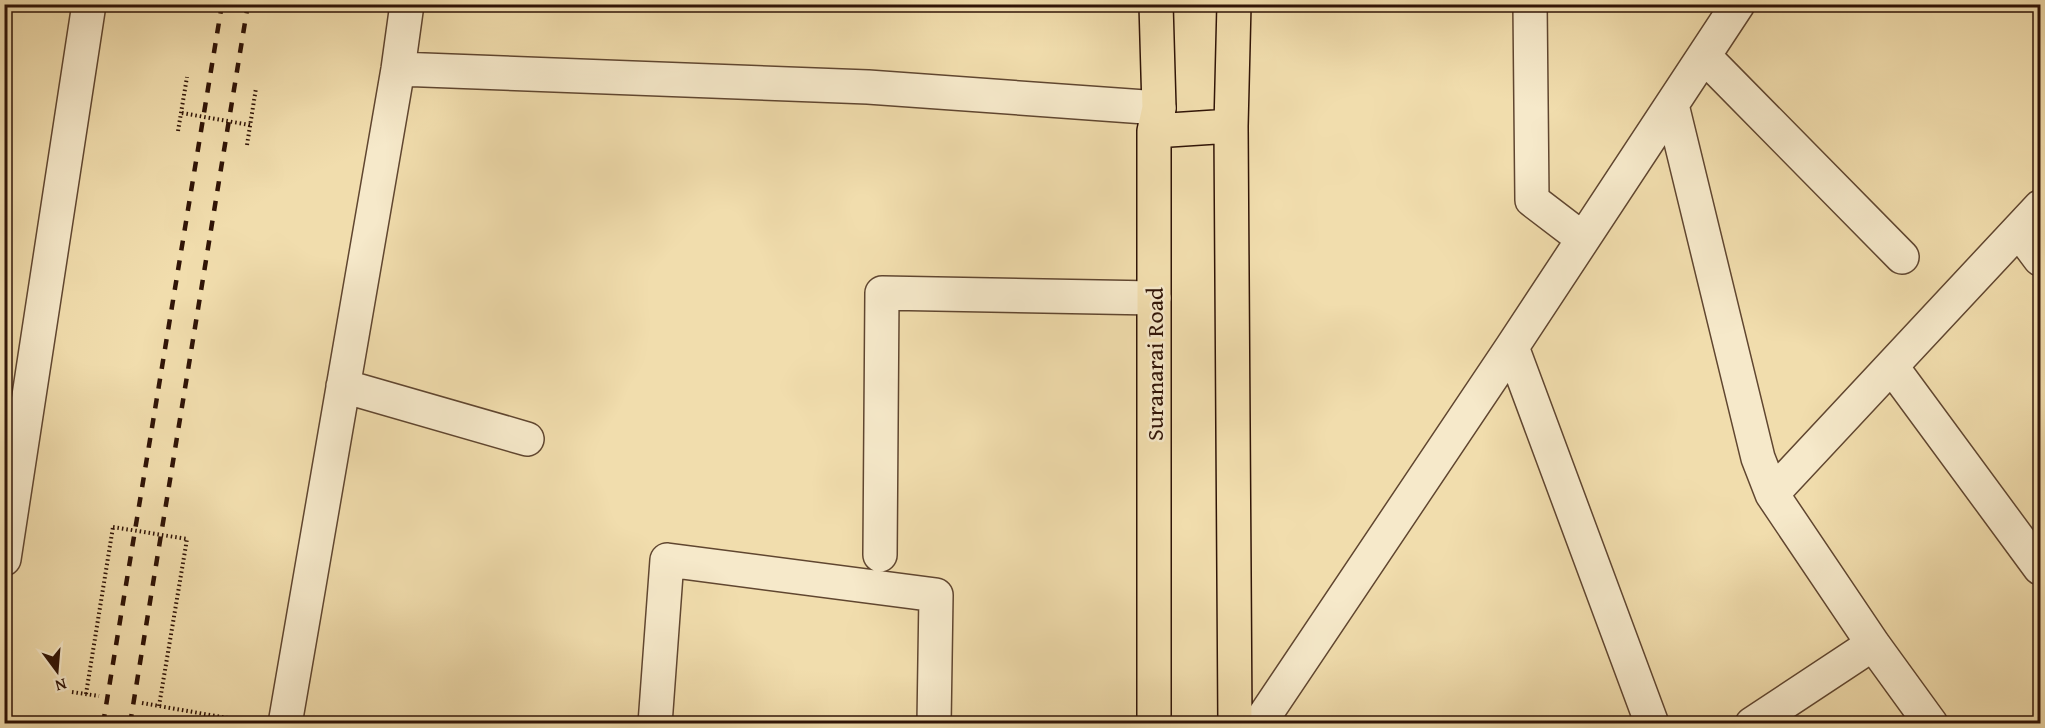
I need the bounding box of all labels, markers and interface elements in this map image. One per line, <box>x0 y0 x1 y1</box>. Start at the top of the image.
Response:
street label: Suranarai Road <box>1137 287 1172 441</box>
north arrow <box>27 641 87 701</box>
text: N <box>52 672 70 699</box>

